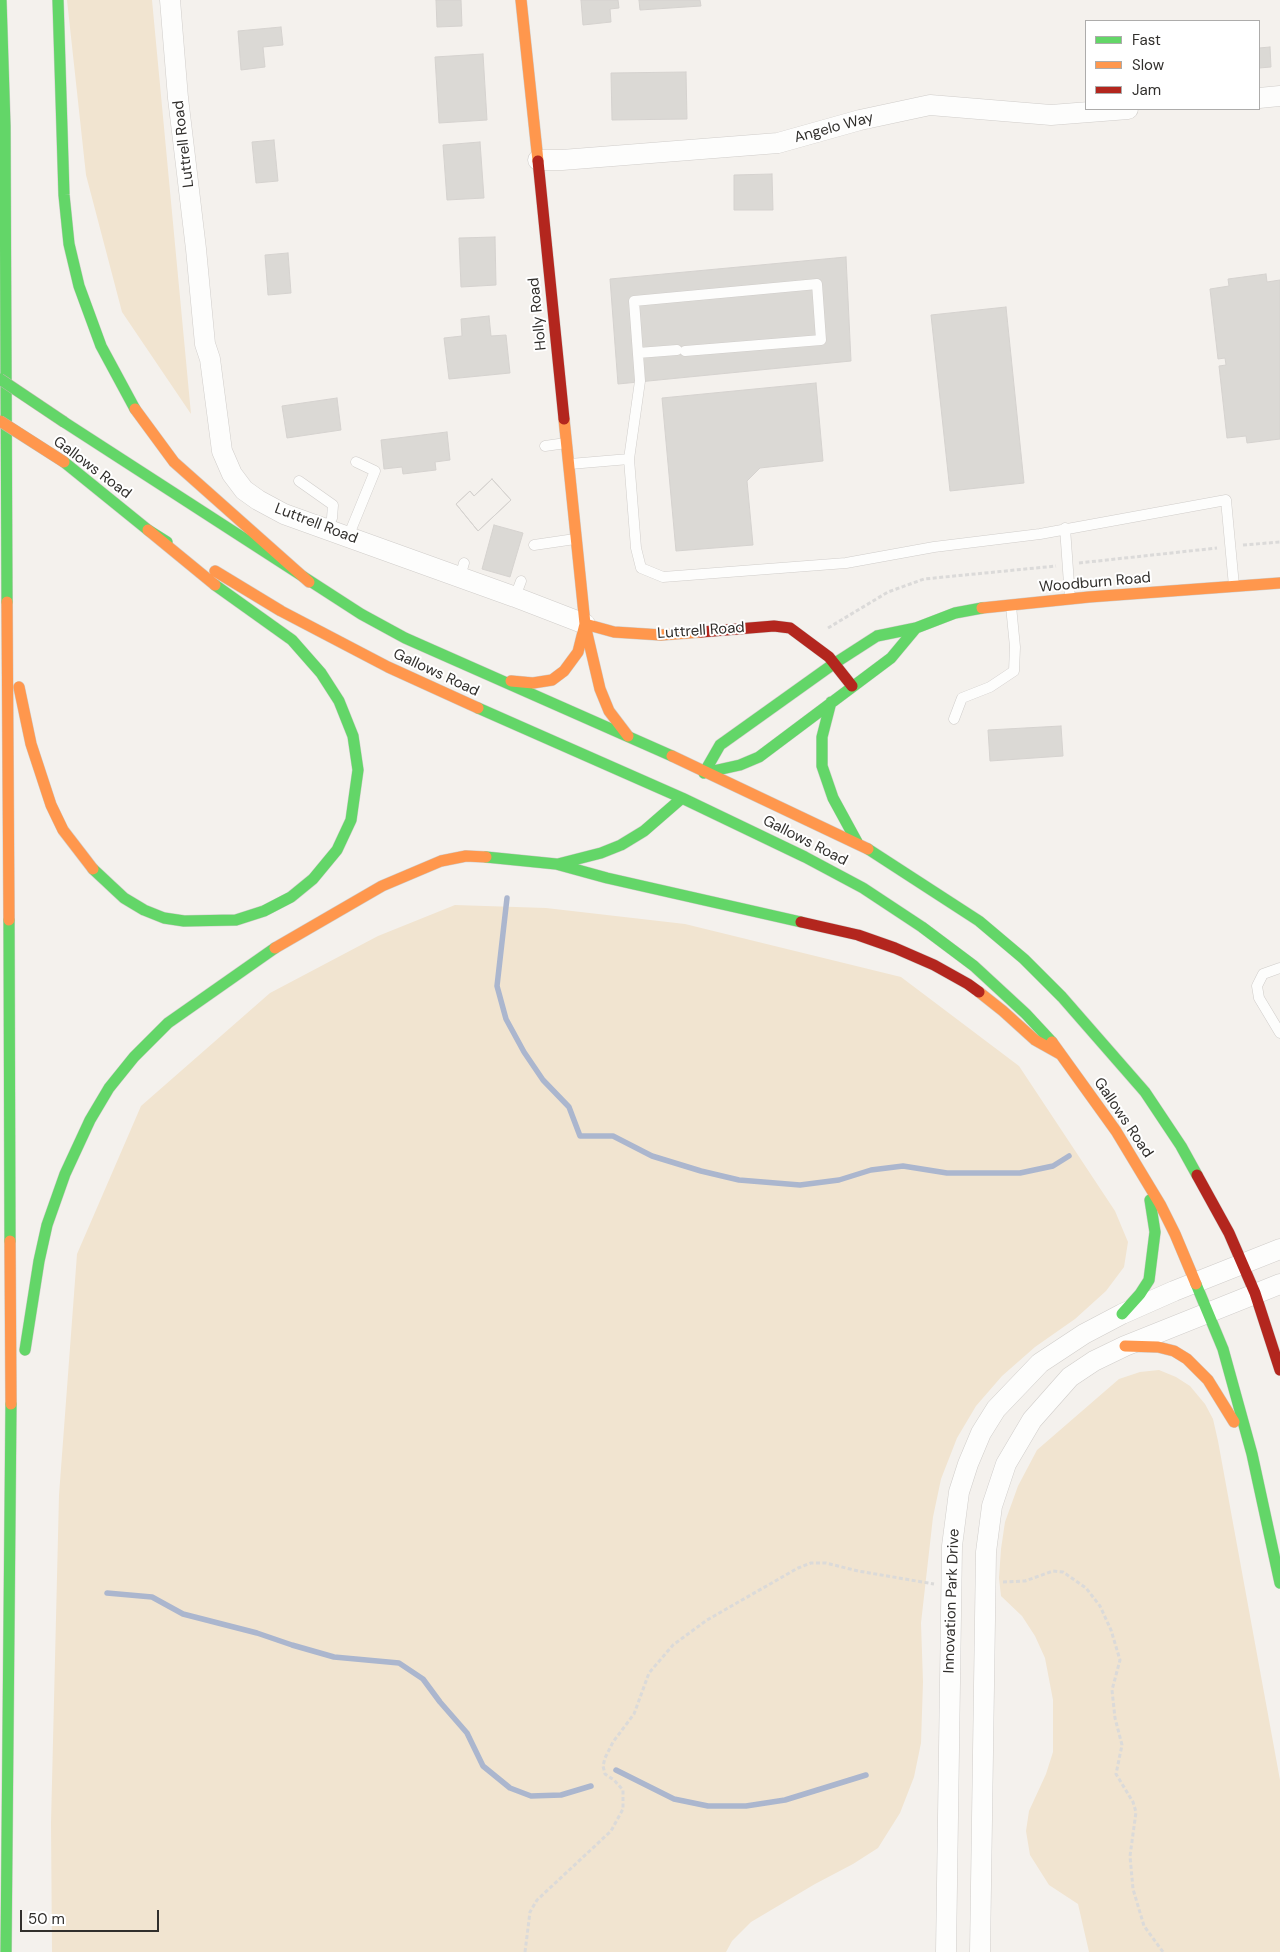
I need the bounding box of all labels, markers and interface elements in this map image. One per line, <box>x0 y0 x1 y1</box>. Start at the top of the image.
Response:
legend <box>1085 20 1260 110</box>
text: Fast <box>1132 30 1161 50</box>
text: Slow <box>1132 55 1164 75</box>
text: Jam <box>1132 80 1161 100</box>
street label: Luttrell Road <box>170 99 198 189</box>
street label: Angelo Way <box>792 109 876 147</box>
street label: Holly Road <box>525 277 551 351</box>
street label: Gallows Road <box>50 433 134 503</box>
street label: Luttrell Road <box>272 500 360 548</box>
street label: Woodburn Road <box>1038 569 1152 597</box>
street label: Luttrell Road <box>657 619 745 643</box>
street label: Gallows Road <box>390 645 482 701</box>
street label: Gallows Road <box>760 812 850 870</box>
street label: Gallows Road <box>1090 1075 1156 1161</box>
street label: Innovation Park Drive <box>940 1528 964 1674</box>
scale bar <box>22 1900 161 1932</box>
text: 50 m <box>28 1909 65 1929</box>

